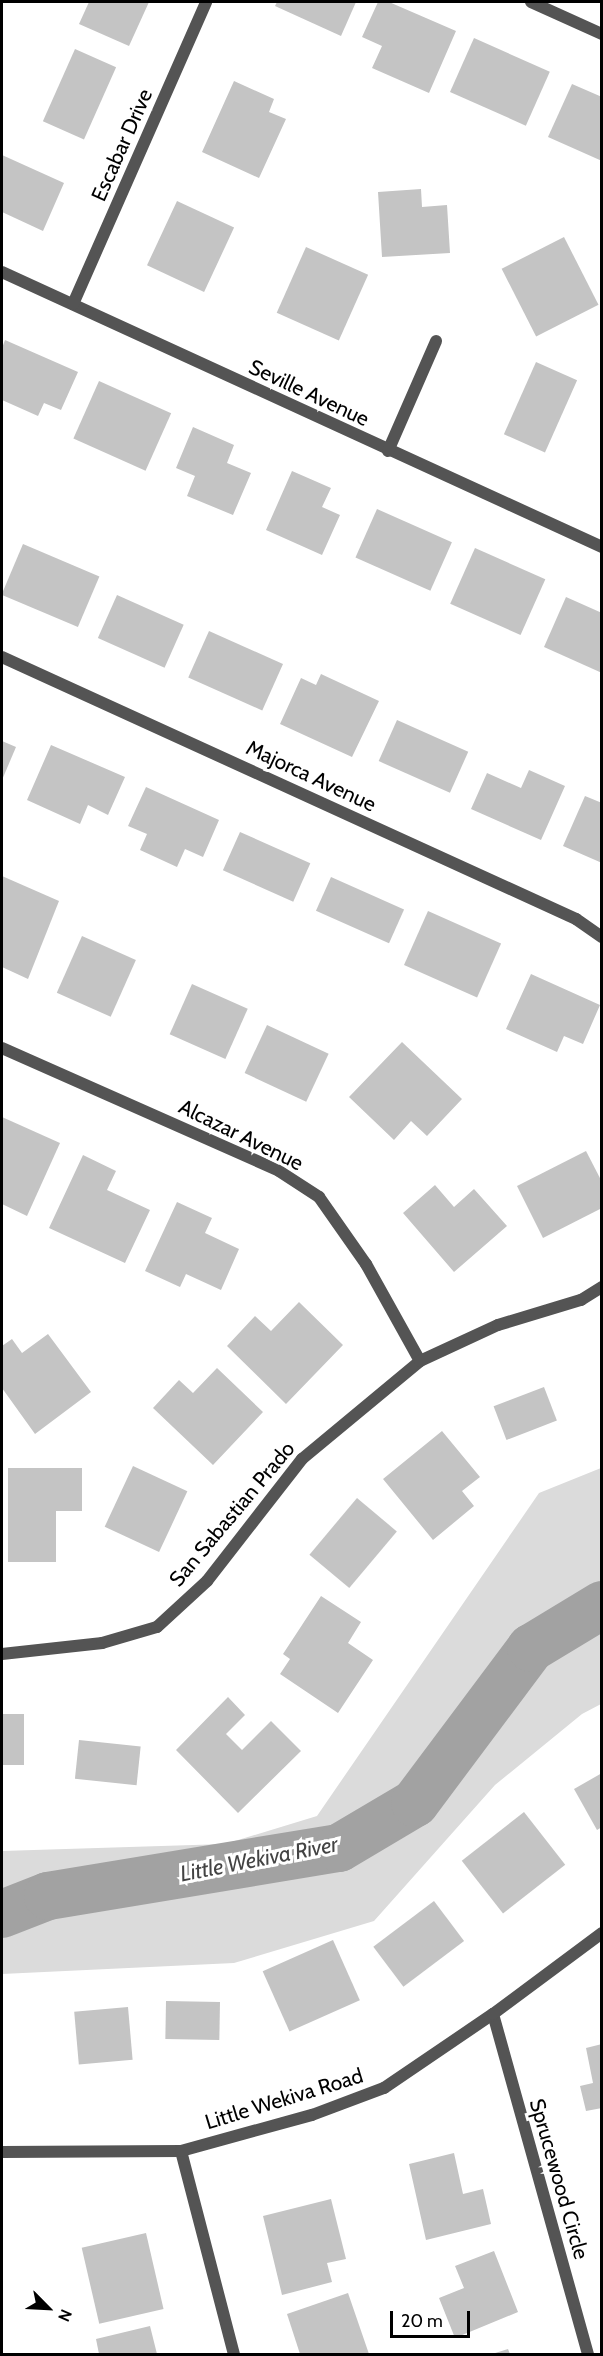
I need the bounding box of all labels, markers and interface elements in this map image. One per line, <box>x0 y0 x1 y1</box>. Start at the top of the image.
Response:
street label: Escabar Drive <box>86 85 158 205</box>
street label: Seville Avenue <box>245 354 373 432</box>
street label: Majorca Avenue <box>242 735 380 817</box>
street label: Alcazar Avenue <box>175 1094 307 1176</box>
street label: San Sabastian Prado <box>164 1436 300 1592</box>
water label: Little Wekiva River <box>178 1831 340 1887</box>
street label: Little Wekiva Road <box>202 2063 366 2135</box>
street label: Sprucewood Circle <box>524 2096 594 2262</box>
north arrow <box>18 2278 78 2338</box>
scale bar <box>393 2299 472 2337</box>
text: N <box>54 2306 76 2325</box>
text: 20 m <box>401 2310 443 2332</box>

